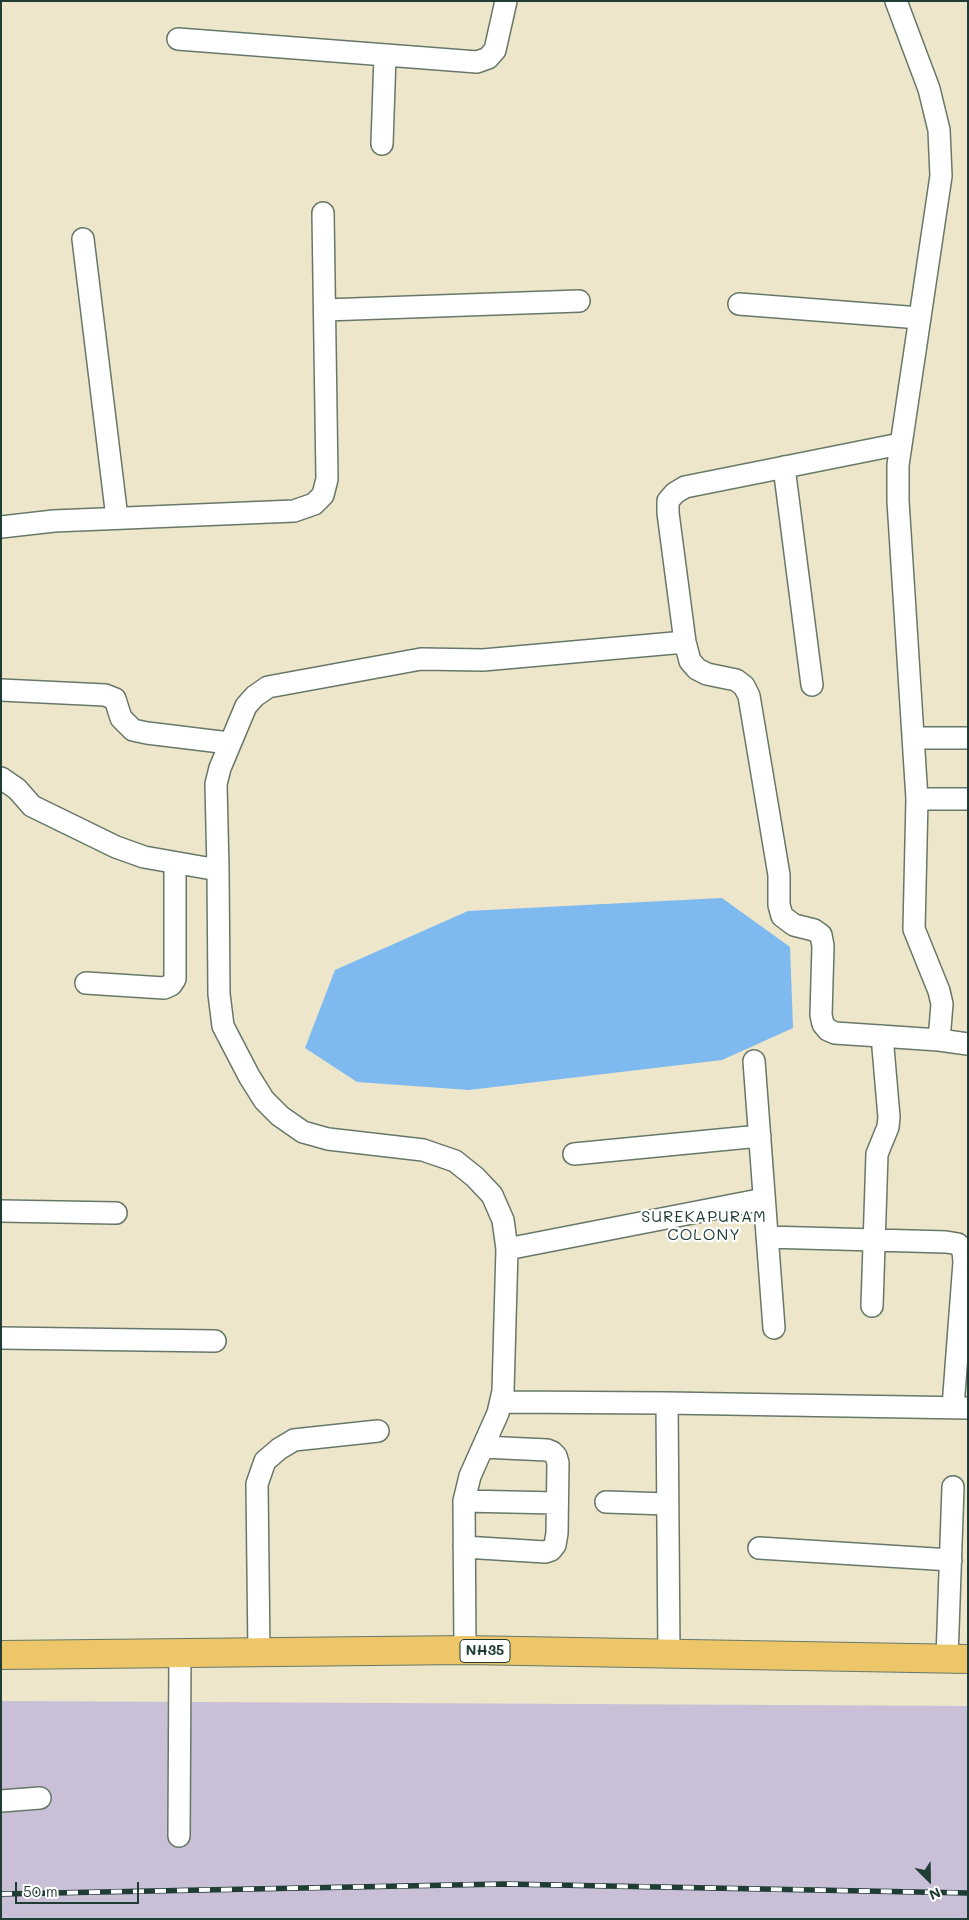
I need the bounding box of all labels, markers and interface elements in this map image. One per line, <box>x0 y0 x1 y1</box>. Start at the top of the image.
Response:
district label: SUREKAPURAM COLONY <box>640 1207 768 1245</box>
road number: NH35 <box>460 1640 510 1662</box>
north arrow <box>904 1855 954 1905</box>
scale bar <box>18 1872 141 1904</box>
text: 50 m <box>23 1881 58 1901</box>
text: N <box>926 1883 944 1905</box>

